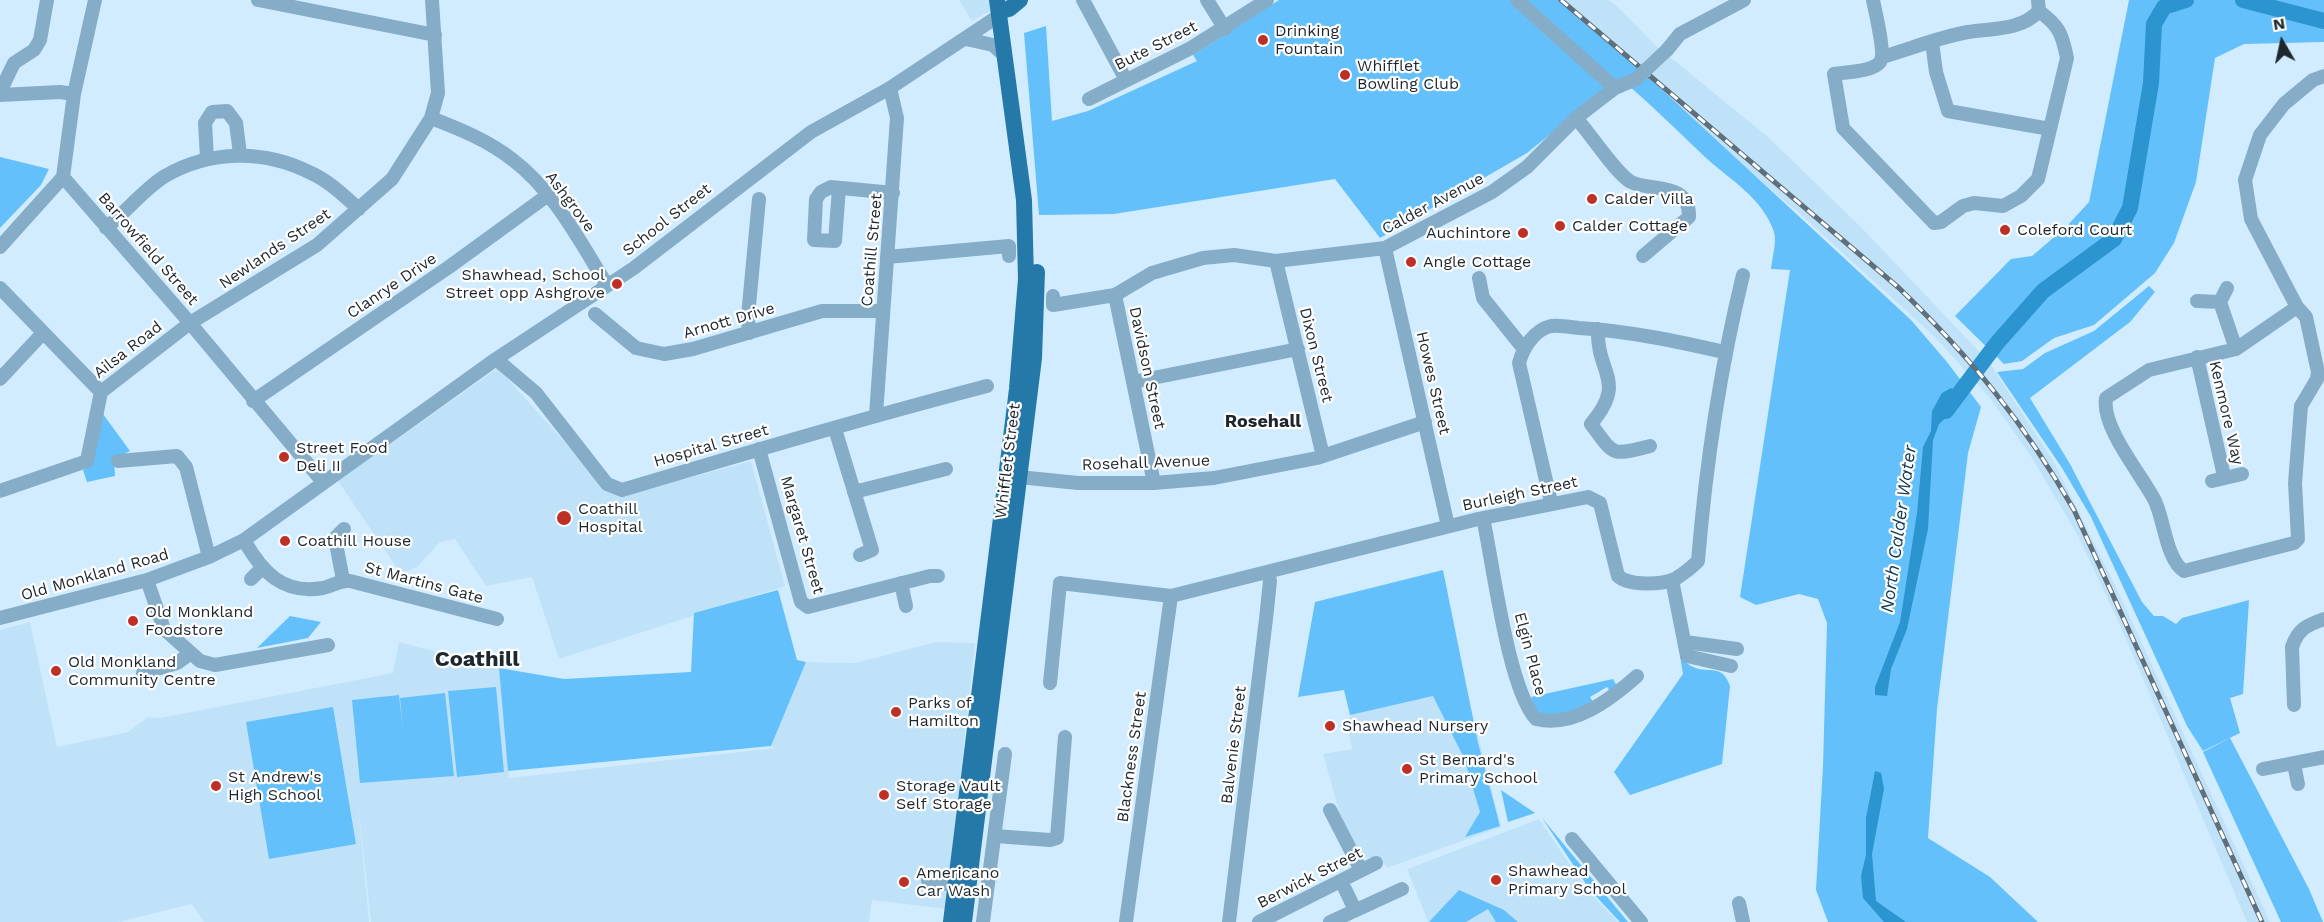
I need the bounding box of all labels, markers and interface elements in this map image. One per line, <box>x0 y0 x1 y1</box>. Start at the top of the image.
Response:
north arrow <box>2252 12 2312 72</box>
text: N <box>2272 13 2286 34</box>
street label: Bute Street <box>1112 17 1200 75</box>
place label: Drinking Fountain <box>1275 21 1343 59</box>
marker: Drinking Fountain <box>1256 33 1270 47</box>
place label: Whifflet Bowling Club <box>1357 56 1459 94</box>
marker: Whifflet Bowling Club <box>1338 68 1352 82</box>
street label: Ashgrove <box>541 168 599 236</box>
street label: Calder Avenue <box>1379 169 1487 239</box>
street label: School Street <box>619 180 715 260</box>
street label: Barrowfield Street <box>94 189 202 309</box>
place label: Calder Villa <box>1604 189 1694 209</box>
marker: Calder Villa <box>1585 192 1599 206</box>
street label: Coathill Street <box>857 193 887 307</box>
street label: Newlands Street <box>216 205 334 293</box>
place label: Calder Cottage <box>1572 216 1688 236</box>
marker: Calder Cottage <box>1553 219 1567 233</box>
place label: Coleford Court <box>2017 220 2132 240</box>
place label: Auchintore <box>1426 223 1511 243</box>
marker: Coleford Court <box>1998 223 2012 237</box>
marker: Auchintore <box>1516 226 1530 240</box>
street label: Clanrye Drive <box>343 249 441 323</box>
place label: Angle Cottage <box>1423 252 1531 272</box>
marker: Angle Cottage <box>1404 255 1418 269</box>
place label: Shawhead, School Street opp Ashgrove <box>446 265 605 303</box>
marker: Shawhead, School Street opp Ashgrove <box>610 277 624 291</box>
street label: Arnott Drive <box>681 299 777 343</box>
street label: Davidson Street <box>1125 305 1169 431</box>
street label: Dixon Street <box>1295 306 1337 404</box>
street label: Ailsa Road <box>90 317 166 383</box>
street label: Howes Street <box>1412 330 1454 436</box>
street label: Kenmore Way <box>2205 359 2247 467</box>
street label: Whifflet Street <box>991 402 1025 520</box>
district label: Rosehall <box>1225 411 1301 433</box>
street label: Hospital Street <box>652 420 770 472</box>
place label: Street Food Deli II <box>296 438 388 476</box>
water label: North Calder Water <box>1877 444 1921 614</box>
marker: Street Food Deli II <box>277 450 291 464</box>
street label: Rosehall Avenue <box>1081 451 1211 475</box>
street label: Burleigh Street <box>1461 472 1579 516</box>
street label: Margaret Street <box>776 474 828 596</box>
place label: Coathill Hospital <box>578 499 643 537</box>
marker: Coathill Hospital <box>555 509 573 527</box>
place label: Coathill House <box>297 531 411 551</box>
marker: Coathill House <box>278 534 292 548</box>
street label: Old Monkland Road <box>19 545 171 605</box>
street label: St Martins Gate <box>363 558 485 608</box>
place label: Old Monkland Foodstore <box>145 602 253 640</box>
street label: Elgin Place <box>1510 610 1550 698</box>
marker: Old Monkland Foodstore <box>126 614 140 628</box>
district label: Coathill <box>435 647 519 673</box>
place label: Old Monkland Community Centre <box>68 652 216 690</box>
marker: Old Monkland Community Centre <box>49 664 63 678</box>
street label: Balvenie Street <box>1217 685 1251 805</box>
street label: Blackness Street <box>1113 690 1151 824</box>
place label: Parks of Hamilton <box>908 693 979 731</box>
marker: Parks of Hamilton <box>889 705 903 719</box>
place label: Shawhead Nursery <box>1342 716 1488 736</box>
marker: Shawhead Nursery <box>1323 719 1337 733</box>
place label: St Bernard's Primary School <box>1419 750 1537 788</box>
marker: St Bernard's Primary School <box>1400 762 1414 776</box>
place label: St Andrew's High School <box>228 767 322 805</box>
place label: Storage Vault Self Storage <box>896 776 1001 814</box>
marker: St Andrew's High School <box>209 779 223 793</box>
marker: Storage Vault Self Storage <box>877 788 891 802</box>
street label: Berwick Street <box>1254 843 1366 913</box>
place label: Shawhead Primary School <box>1508 861 1626 899</box>
place label: Americano Car Wash <box>916 863 999 901</box>
marker: Shawhead Primary School <box>1489 873 1503 887</box>
marker: Americano Car Wash <box>897 875 911 889</box>

